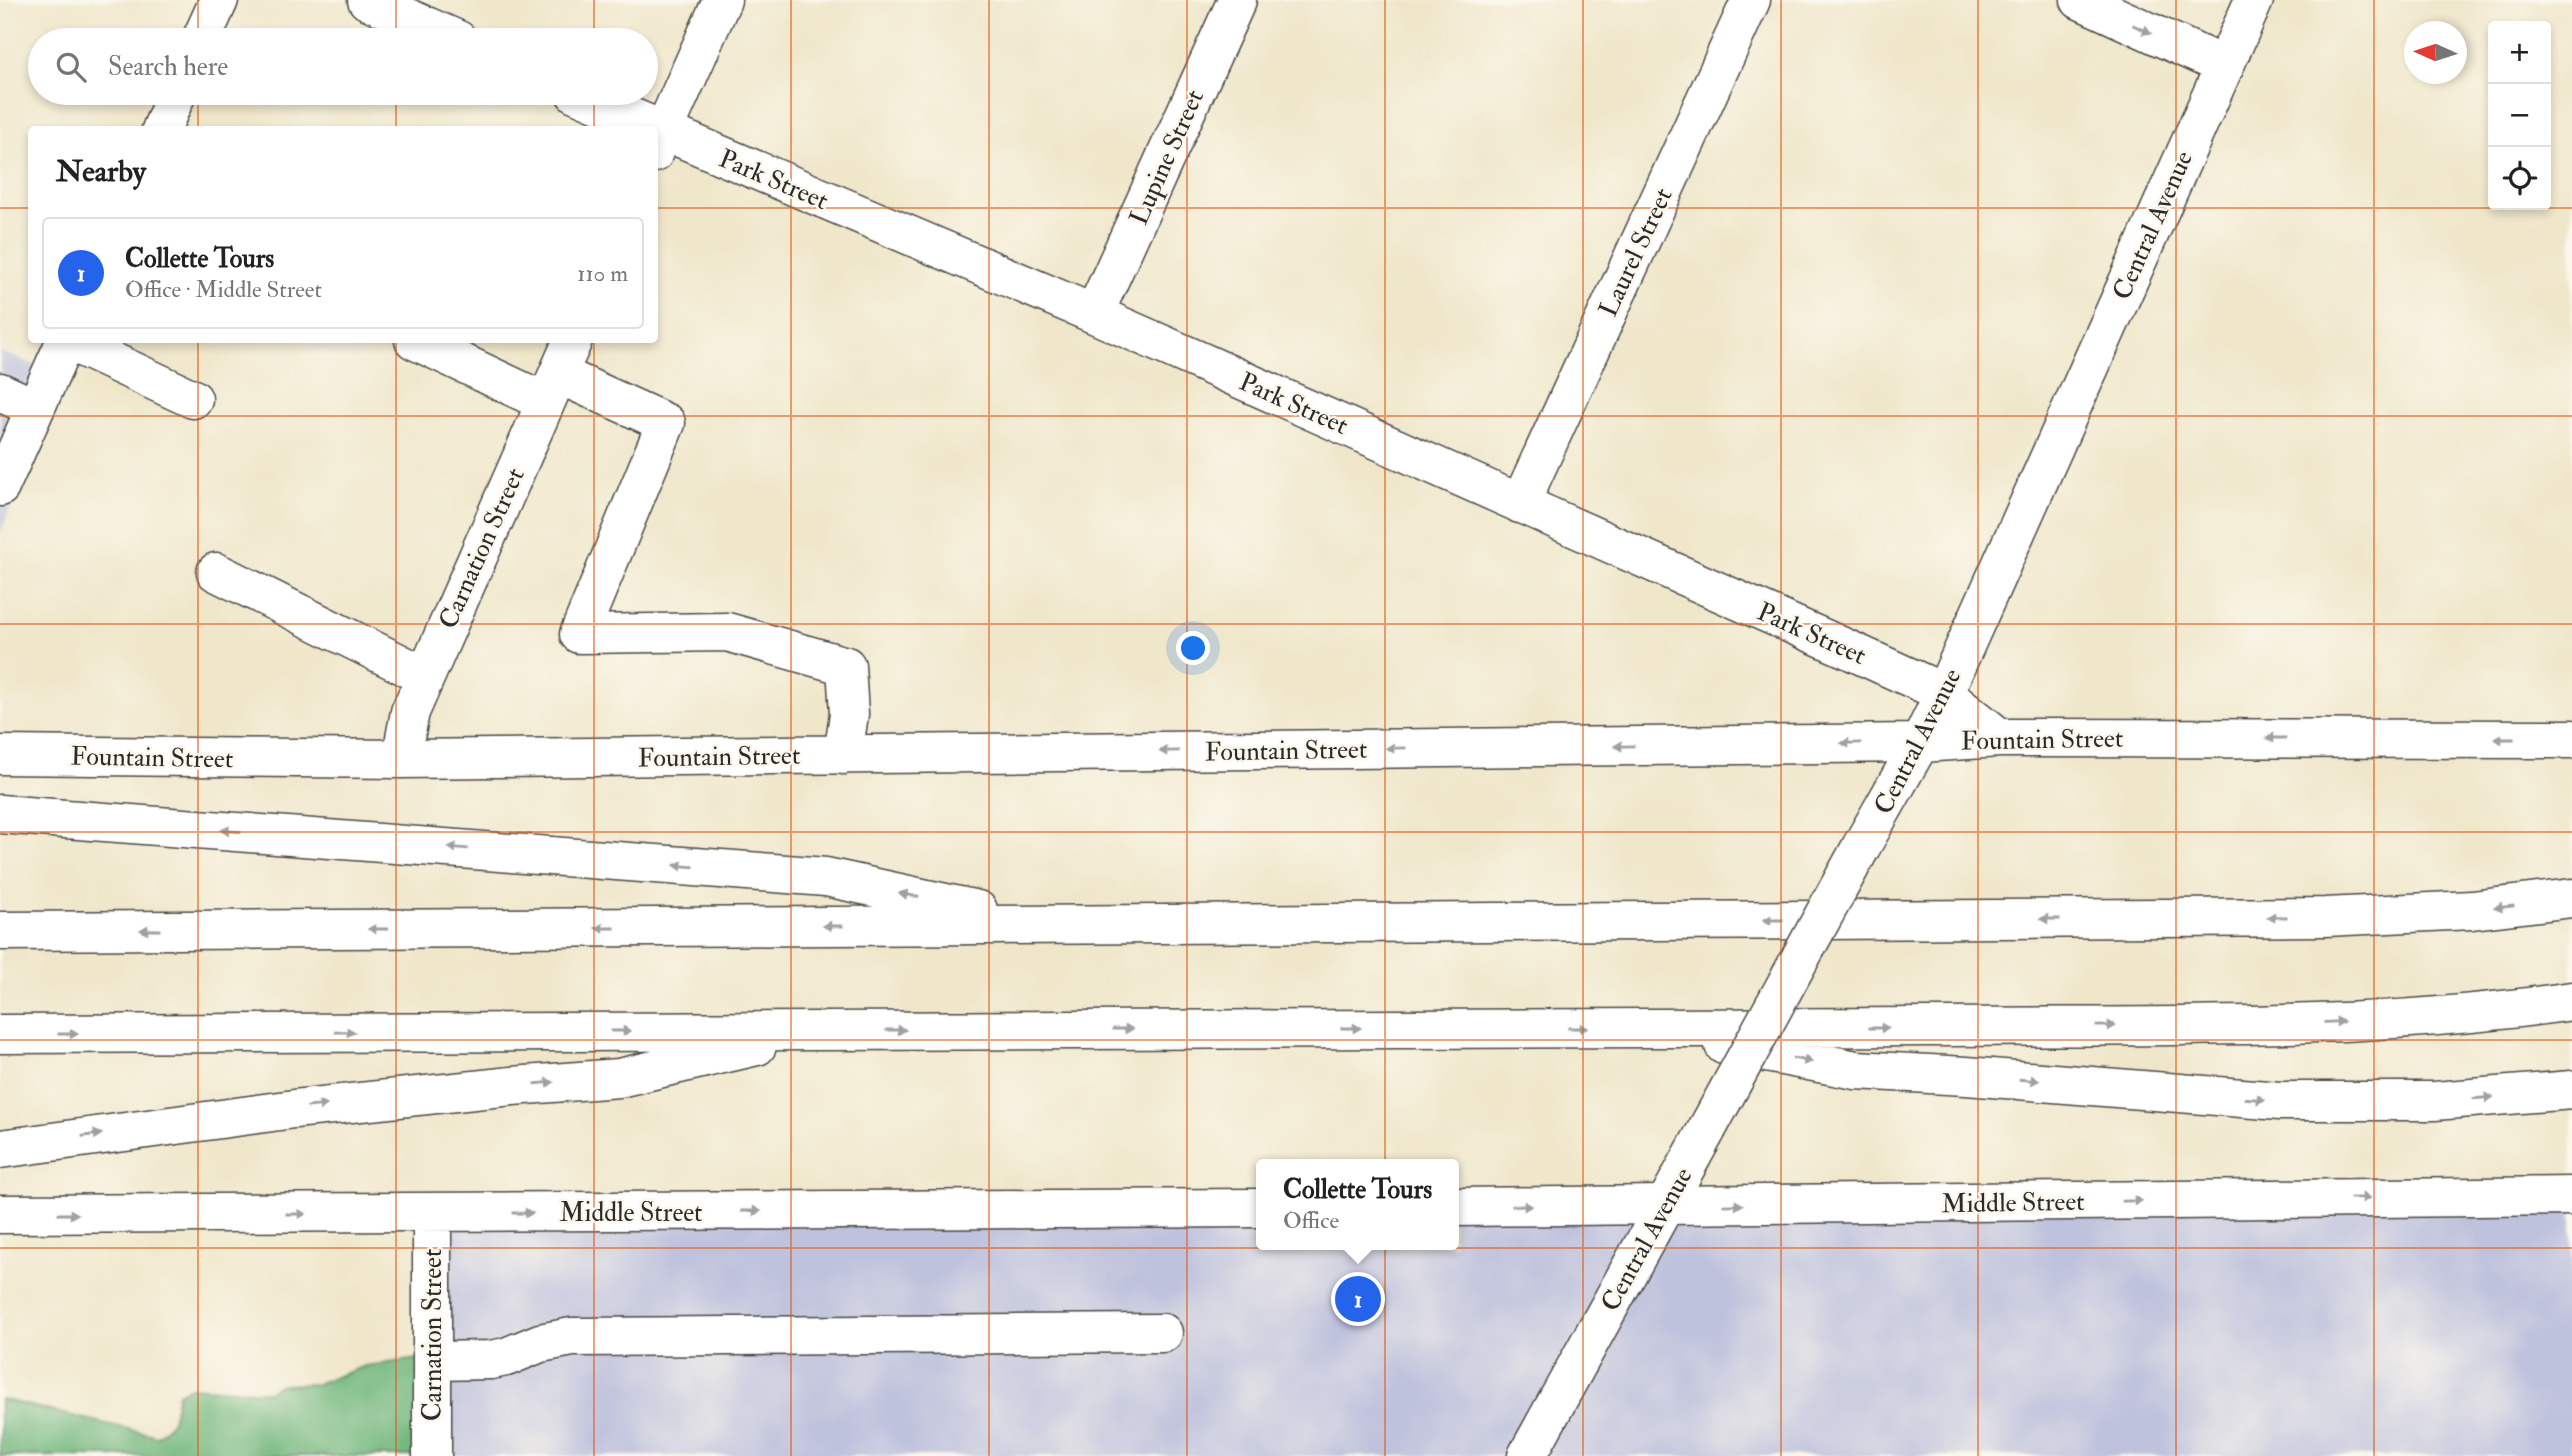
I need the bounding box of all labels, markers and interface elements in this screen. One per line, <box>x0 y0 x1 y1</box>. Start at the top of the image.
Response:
north arrow <box>2404 21 2467 84</box>
map controls <box>2488 21 2551 210</box>
button: + <box>2488 21 2551 84</box>
one-way arrow <box>2131 24 2152 35</box>
search box <box>28 28 658 105</box>
icon: search <box>52 48 90 86</box>
text: Search here <box>108 51 228 83</box>
button: − <box>2488 84 2551 147</box>
street label: Lupine Street <box>1123 85 1212 230</box>
street label: Park Street <box>714 143 833 217</box>
street label: Central Avenue <box>2106 146 2200 305</box>
button: locate <box>2488 147 2551 210</box>
text: Nearby <box>56 153 146 190</box>
street label: Laurel Street <box>1592 183 1680 322</box>
text: Collette Tours <box>125 243 274 275</box>
text: 1 <box>77 259 85 288</box>
text: 110 m <box>577 259 628 288</box>
text: Office · Middle Street <box>125 275 322 304</box>
street label: Park Street <box>1234 366 1353 442</box>
street label: Carnation Street <box>432 463 532 634</box>
street label: Park Street <box>1752 596 1871 672</box>
your location <box>1176 631 1210 665</box>
street label: Central Avenue <box>1867 663 1968 820</box>
street label: Fountain Street <box>1961 723 2124 757</box>
one-way arrow <box>2265 732 2287 744</box>
one-way arrow <box>2493 733 2515 745</box>
street label: Fountain Street <box>1205 734 1368 768</box>
one-way arrow <box>1840 737 1862 749</box>
street label: Fountain Street <box>638 740 801 774</box>
one-way arrow <box>1613 740 1635 752</box>
street label: Fountain Street <box>70 741 233 775</box>
one-way arrow <box>1385 743 1407 754</box>
one-way arrow <box>1158 745 1180 757</box>
one-way arrow <box>220 825 242 836</box>
one-way arrow <box>446 842 468 853</box>
one-way arrow <box>673 860 695 871</box>
one-way arrow <box>898 890 920 901</box>
one-way arrow <box>2493 901 2515 912</box>
one-way arrow <box>2266 911 2288 923</box>
one-way arrow <box>2038 913 2060 924</box>
one-way arrow <box>1762 914 1784 926</box>
one-way arrow <box>822 920 844 932</box>
one-way arrow <box>594 922 616 934</box>
one-way arrow <box>367 923 389 935</box>
one-way arrow <box>139 924 161 936</box>
one-way arrow <box>2323 1016 2345 1027</box>
one-way arrow <box>2096 1020 2118 1032</box>
one-way arrow <box>1340 1022 1362 1034</box>
one-way arrow <box>1567 1022 1589 1034</box>
one-way arrow <box>1868 1022 1890 1034</box>
one-way arrow <box>1112 1023 1134 1035</box>
one-way arrow <box>885 1024 907 1035</box>
one-way arrow <box>610 1025 632 1037</box>
one-way arrow <box>334 1026 356 1038</box>
one-way arrow <box>57 1028 79 1040</box>
one-way arrow <box>1791 1055 1813 1066</box>
one-way arrow <box>2018 1075 2040 1086</box>
one-way arrow <box>533 1077 555 1088</box>
one-way arrow <box>2472 1092 2494 1103</box>
one-way arrow <box>2245 1094 2267 1105</box>
one-way arrow <box>307 1100 329 1111</box>
one-way arrow <box>81 1130 103 1141</box>
popup <box>1256 1159 1459 1250</box>
street label: Central Avenue <box>1594 1162 1700 1317</box>
text: Collette Tours <box>1283 1174 1432 1206</box>
street label: Middle Street <box>1941 1186 2085 1220</box>
one-way arrow <box>2349 1192 2371 1204</box>
one-way arrow <box>2122 1195 2144 1207</box>
street label: Middle Street <box>559 1197 703 1229</box>
one-way arrow <box>1723 1199 1745 1211</box>
one-way arrow <box>1512 1200 1534 1212</box>
one-way arrow <box>740 1205 762 1217</box>
text: Office <box>1283 1206 1339 1235</box>
one-way arrow <box>512 1207 534 1219</box>
one-way arrow <box>57 1208 79 1220</box>
one-way arrow <box>285 1208 307 1220</box>
street label: Carnation Street <box>417 1249 449 1421</box>
pin: 1 <box>1335 1273 1381 1325</box>

